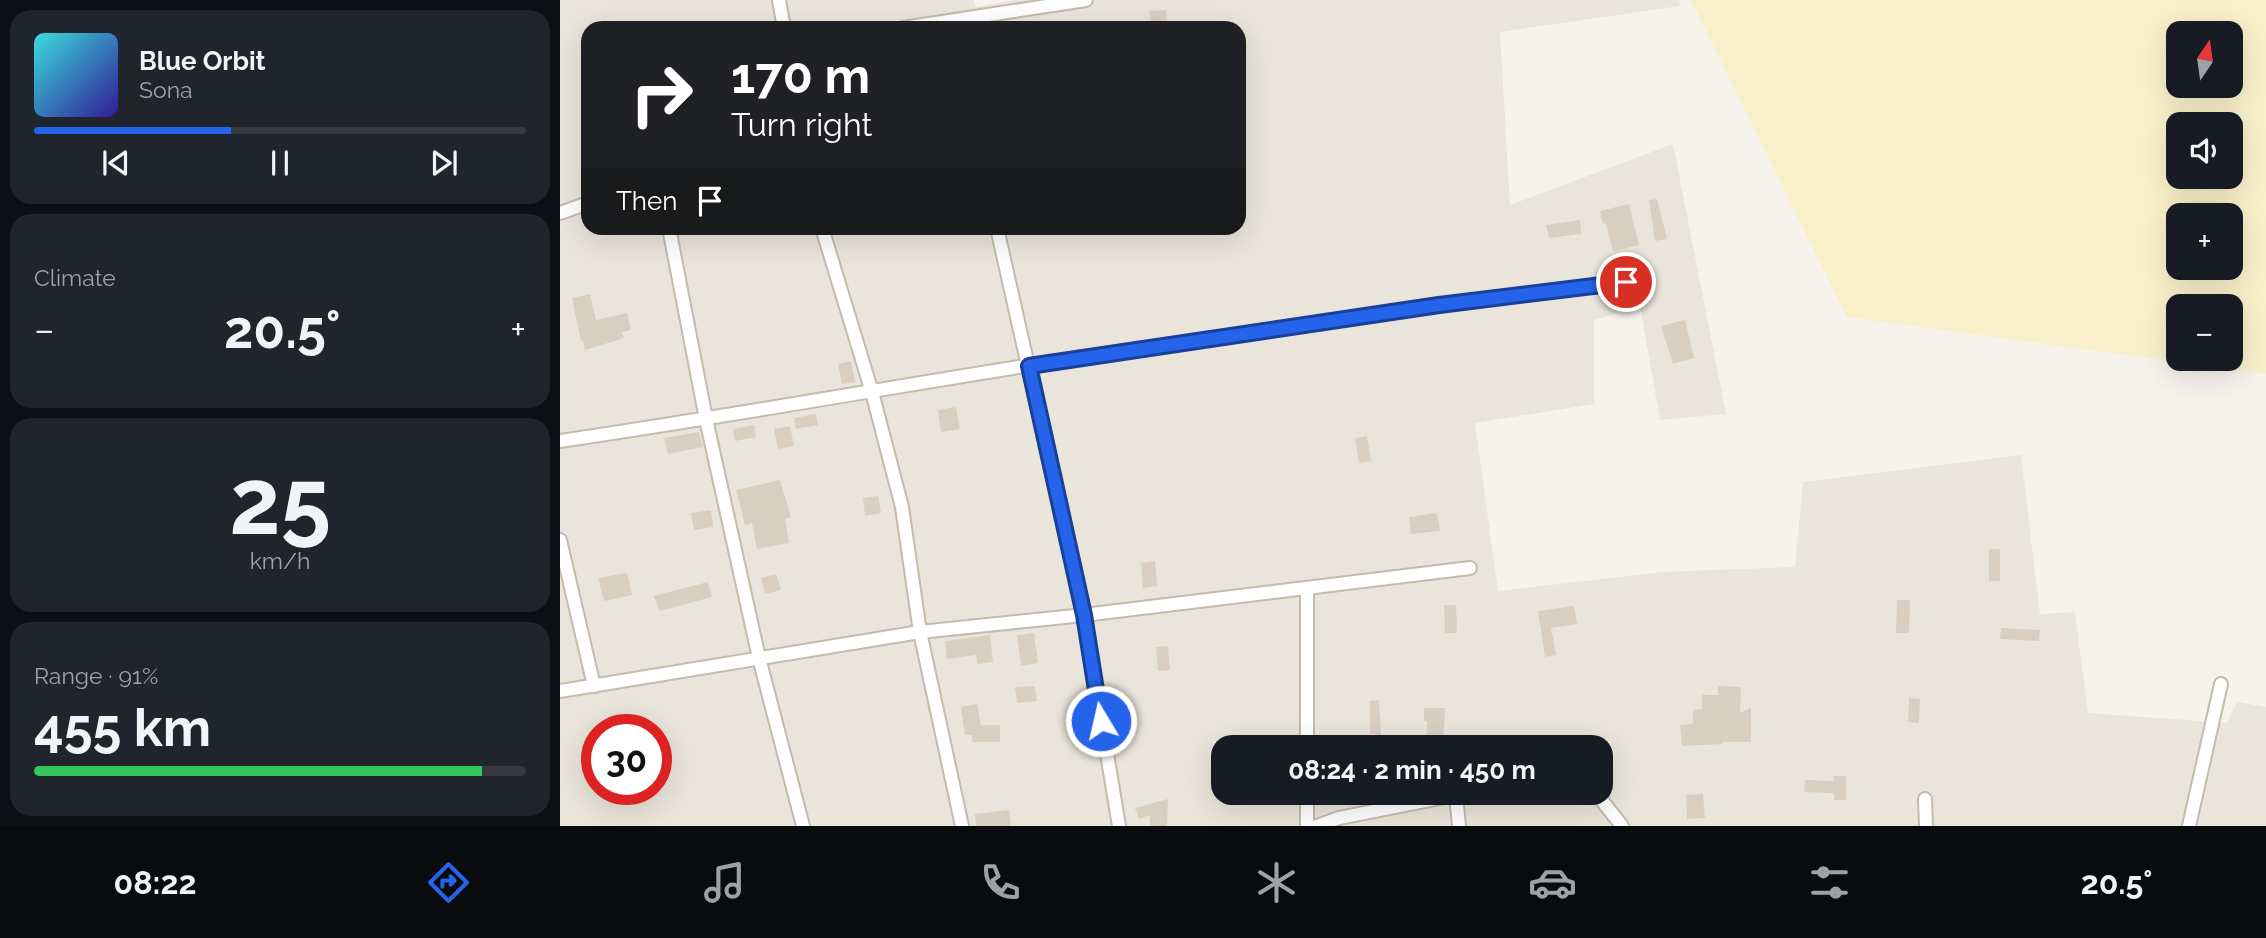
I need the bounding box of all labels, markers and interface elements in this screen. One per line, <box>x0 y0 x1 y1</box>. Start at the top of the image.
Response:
north arrow <box>2166 21 2244 98</box>
map controls <box>2166 21 2243 371</box>
text: Blue Orbit <box>139 46 266 76</box>
text: 170 m <box>731 47 870 104</box>
icon: right <box>616 49 707 140</box>
text: Sona <box>139 76 193 103</box>
text: Turn right <box>731 106 872 143</box>
button: sound <box>2166 112 2243 189</box>
icon: previous <box>97 144 135 182</box>
icon: pause <box>261 144 299 182</box>
icon: next <box>425 144 463 182</box>
icon: arrive <box>691 182 729 220</box>
text: Then <box>616 186 677 216</box>
button: + <box>2166 203 2243 280</box>
pin <box>1596 252 1656 312</box>
icon: arrive <box>1607 263 1645 301</box>
text: Climate <box>34 264 116 291</box>
button: − <box>2166 294 2243 371</box>
text: 20.5° <box>224 299 341 360</box>
text: − <box>34 307 54 352</box>
text: + <box>510 307 526 352</box>
text: 25 <box>229 448 331 555</box>
text: km/h <box>250 547 310 574</box>
text: Range · 91% <box>34 662 158 689</box>
position arrow <box>1064 684 1138 758</box>
text: 455 km <box>34 697 211 758</box>
speed limit sign: 30 <box>581 714 672 805</box>
text: 08:24 · 2 min · 450 m <box>1288 755 1536 785</box>
icon: directions <box>424 858 473 907</box>
icon: music <box>700 858 749 907</box>
icon: phone <box>976 858 1025 907</box>
icon: climate <box>1252 858 1301 907</box>
icon: car <box>1528 858 1577 907</box>
icon: filters <box>1805 858 1854 907</box>
text: 08:22 <box>114 864 197 901</box>
text: 20.5° <box>2081 864 2152 901</box>

